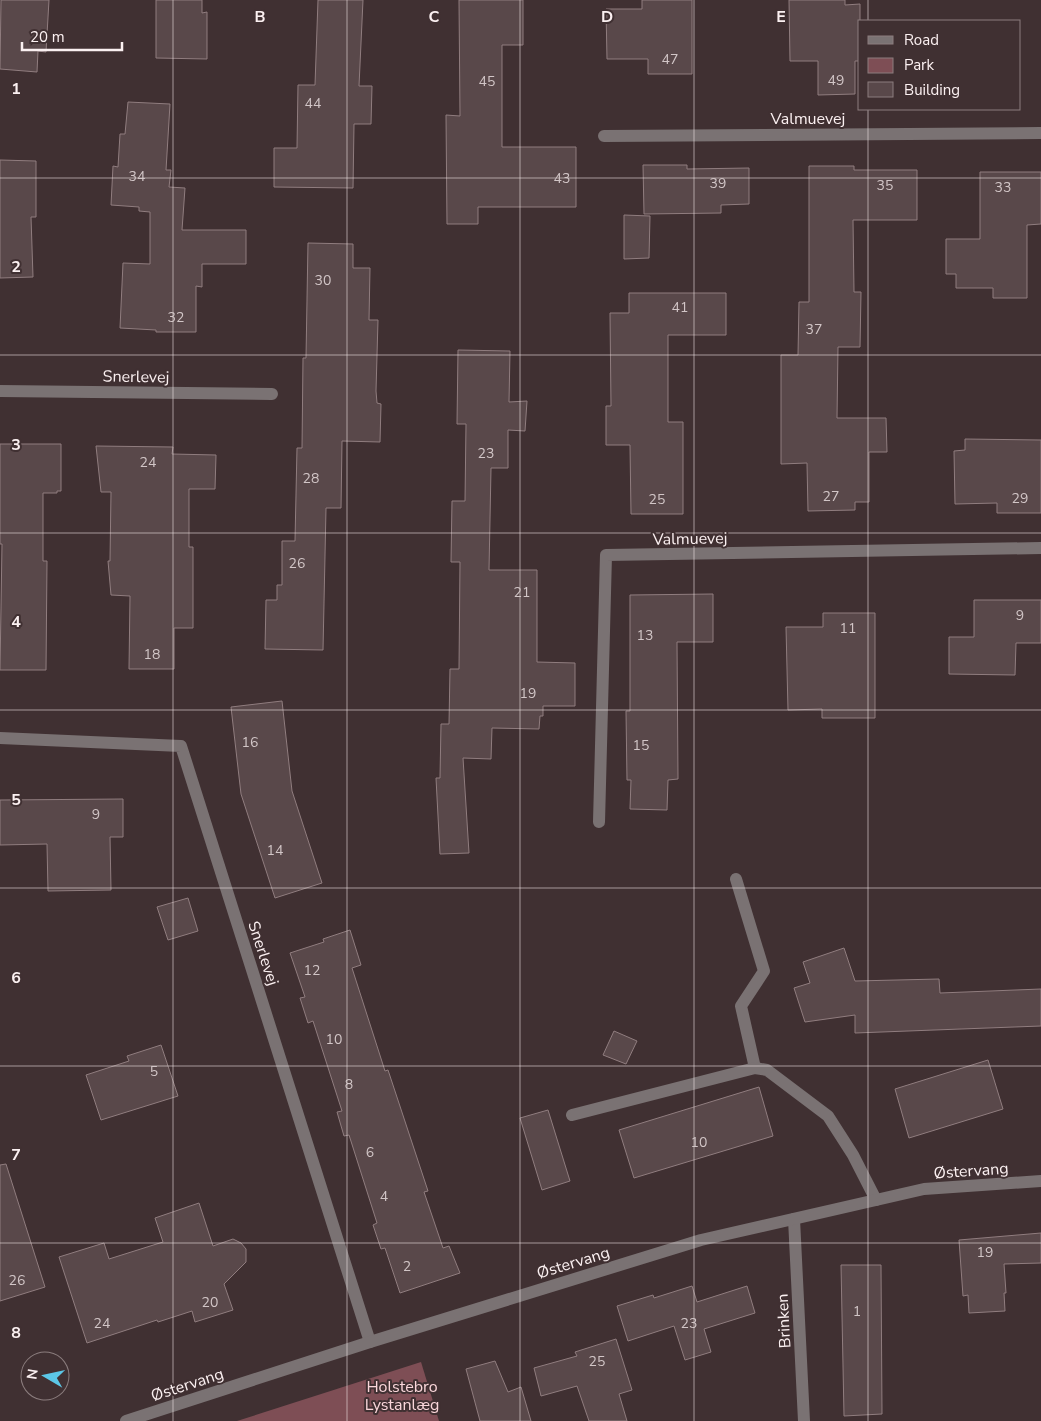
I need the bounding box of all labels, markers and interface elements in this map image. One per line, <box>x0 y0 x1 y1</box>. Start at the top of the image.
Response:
text: B <box>254 6 266 28</box>
text: C <box>429 6 440 28</box>
text: D <box>601 6 613 28</box>
text: E <box>776 6 786 28</box>
scale bar <box>22 20 122 52</box>
legend <box>858 20 1021 110</box>
text: 20 m <box>30 27 65 47</box>
text: Road <box>904 30 939 50</box>
house number: 47 <box>662 50 678 69</box>
text: Park <box>904 55 934 75</box>
house number: 49 <box>828 71 844 90</box>
house number: 45 <box>479 72 495 91</box>
text: 1 <box>11 78 21 100</box>
text: Building <box>904 80 960 100</box>
house number: 44 <box>305 94 321 113</box>
street label: Valmuevej <box>770 108 845 130</box>
house number: 34 <box>129 167 145 186</box>
house number: 43 <box>554 169 570 188</box>
house number: 39 <box>710 174 726 193</box>
house number: 35 <box>877 176 893 195</box>
house number: 33 <box>995 178 1011 197</box>
text: 2 <box>11 256 21 278</box>
house number: 30 <box>315 271 331 290</box>
house number: 41 <box>672 298 688 317</box>
house number: 32 <box>168 308 184 327</box>
house number: 37 <box>806 320 822 339</box>
street label: Snerlevej <box>102 365 169 389</box>
text: 3 <box>11 434 21 456</box>
house number: 23 <box>478 444 494 463</box>
house number: 24 <box>140 453 156 472</box>
house number: 28 <box>303 469 319 488</box>
house number: 27 <box>823 487 839 506</box>
house number: 29 <box>1012 489 1028 508</box>
house number: 25 <box>649 490 665 509</box>
street label: Valmuevej <box>651 527 728 551</box>
house number: 26 <box>289 554 305 573</box>
house number: 21 <box>514 583 530 602</box>
house number: 9 <box>1016 606 1024 625</box>
text: 4 <box>11 611 21 633</box>
house number: 11 <box>840 619 856 638</box>
house number: 13 <box>637 626 653 645</box>
house number: 18 <box>144 645 160 664</box>
house number: 19 <box>520 684 536 703</box>
house number: 16 <box>242 733 258 752</box>
house number: 15 <box>633 736 649 755</box>
text: 5 <box>11 789 21 811</box>
house number: 9 <box>92 805 100 824</box>
house number: 14 <box>267 841 283 860</box>
street label: Snerlevej <box>242 918 284 988</box>
house number: 12 <box>304 961 320 980</box>
text: 6 <box>11 967 21 989</box>
house number: 10 <box>326 1030 342 1049</box>
house number: 5 <box>150 1062 158 1081</box>
house number: 8 <box>345 1075 353 1094</box>
house number: 10 <box>691 1133 707 1152</box>
house number: 6 <box>366 1143 374 1162</box>
text: 7 <box>11 1144 21 1166</box>
street label: Østervang <box>933 1157 1009 1185</box>
house number: 4 <box>380 1187 388 1206</box>
street label: Østervang <box>534 1241 612 1284</box>
house number: 19 <box>977 1243 993 1262</box>
house number: 2 <box>403 1257 411 1276</box>
house number: 26 <box>9 1271 25 1290</box>
house number: 20 <box>202 1293 218 1312</box>
street label: Brinken <box>772 1293 796 1349</box>
house number: 1 <box>853 1302 861 1321</box>
house number: 24 <box>94 1314 110 1333</box>
house number: 23 <box>681 1314 697 1333</box>
text: 8 <box>11 1322 21 1344</box>
north arrow <box>20 1351 70 1401</box>
house number: 25 <box>589 1352 605 1371</box>
street label: Østervang <box>148 1363 226 1407</box>
text: N <box>22 1367 43 1381</box>
park label: Holstebro Lystanlæg <box>365 1376 439 1416</box>

